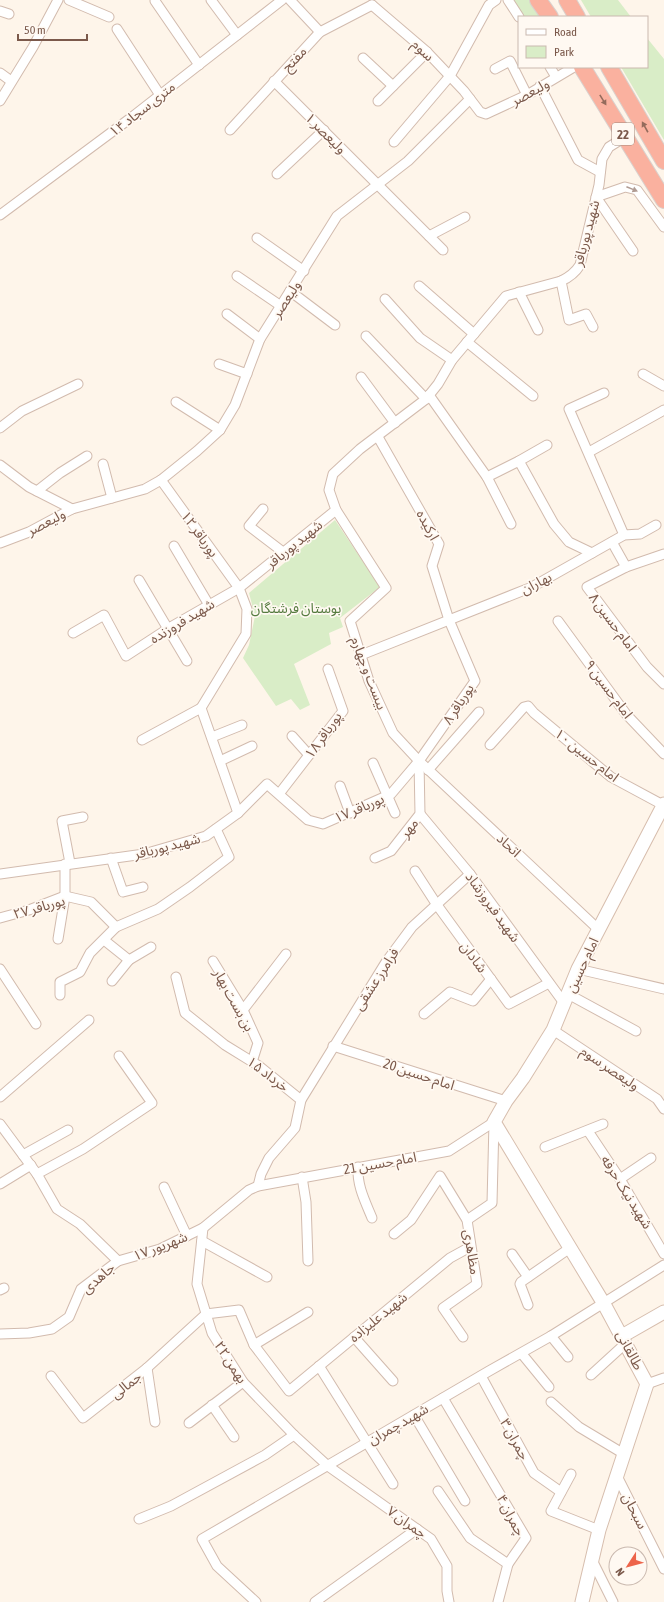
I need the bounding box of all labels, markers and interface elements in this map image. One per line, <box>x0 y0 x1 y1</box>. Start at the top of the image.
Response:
scale bar <box>18 16 87 42</box>
legend <box>518 16 648 68</box>
text: 50 m <box>24 23 46 37</box>
text: Road <box>554 25 577 39</box>
street label: سوم <box>407 36 437 66</box>
street label: مفتح <box>278 43 312 77</box>
text: Park <box>554 45 575 59</box>
street label: ولیعصر <box>507 75 552 110</box>
street label: ۱۴ متری سجاد <box>106 78 179 140</box>
one-way arrow <box>599 94 606 106</box>
street label: ولیعصر ۱ <box>302 109 350 157</box>
one-way arrow <box>641 121 648 133</box>
road number: 22 <box>612 123 634 145</box>
one-way arrow <box>627 187 639 193</box>
street label: شهید پورباقر <box>569 198 605 269</box>
street label: ولیعصر <box>268 277 305 322</box>
street label: ولیعصر <box>23 505 68 540</box>
street label: ارکیده <box>413 507 443 543</box>
street label: پورباقر ۱۲ <box>176 508 222 561</box>
street label: شهید پورباقر <box>262 516 327 574</box>
street label: بهاران <box>518 568 555 598</box>
street label: امام حسین ۸ <box>583 590 640 656</box>
street label: شهید فروزنده <box>147 596 218 647</box>
park label: بوستان فرشتگان <box>251 600 341 617</box>
street label: بیست و چهارم <box>345 634 390 713</box>
street label: امام حسین ۹ <box>579 657 636 723</box>
street label: پورباقر ۸ <box>439 681 479 728</box>
street label: پورباقر ۱۸ <box>301 709 347 763</box>
street label: امام حسین ۱۰ <box>550 725 622 787</box>
street label: پورباقر ۱۷ <box>331 790 387 828</box>
street label: مهر <box>396 815 422 842</box>
street label: شهید پورباقر <box>131 830 202 864</box>
street label: اتحاد <box>494 830 524 860</box>
street label: شهید فیروزشاد <box>462 869 524 946</box>
street label: پورباقر ۲۷ <box>11 892 67 924</box>
street label: امام حسین <box>562 935 604 996</box>
street label: شادان <box>457 938 491 976</box>
street label: فرامرز عشقی <box>350 945 403 1014</box>
street label: بن بست بهار <box>209 965 258 1035</box>
street label: ولیعصر سوم <box>576 1042 642 1096</box>
street label: ۱۵ خرداد <box>243 1053 292 1096</box>
street label: امام حسین 20 <box>380 1055 457 1096</box>
street label: امام حسین 21 <box>342 1149 418 1180</box>
street label: شهید نیک حرفه <box>597 1152 656 1232</box>
street label: ۱۷ شهریور <box>130 1228 190 1265</box>
street label: مظاهری <box>460 1228 483 1276</box>
street label: جاهدی <box>78 1259 118 1297</box>
street label: شهید علیزاده <box>346 1289 411 1346</box>
street label: طالقانی <box>612 1328 647 1373</box>
street label: ۲۲ بهمن <box>211 1338 251 1387</box>
street label: جمالی <box>108 1368 145 1403</box>
street label: شهید چمران <box>365 1400 432 1449</box>
street label: چمران ۳ <box>495 1416 533 1463</box>
street label: سبحان <box>618 1490 651 1532</box>
street label: چمران ۴ <box>492 1492 528 1539</box>
street label: چمران ۷ <box>383 1503 430 1543</box>
north arrow <box>608 1546 648 1586</box>
text: N <box>613 1566 627 1578</box>

